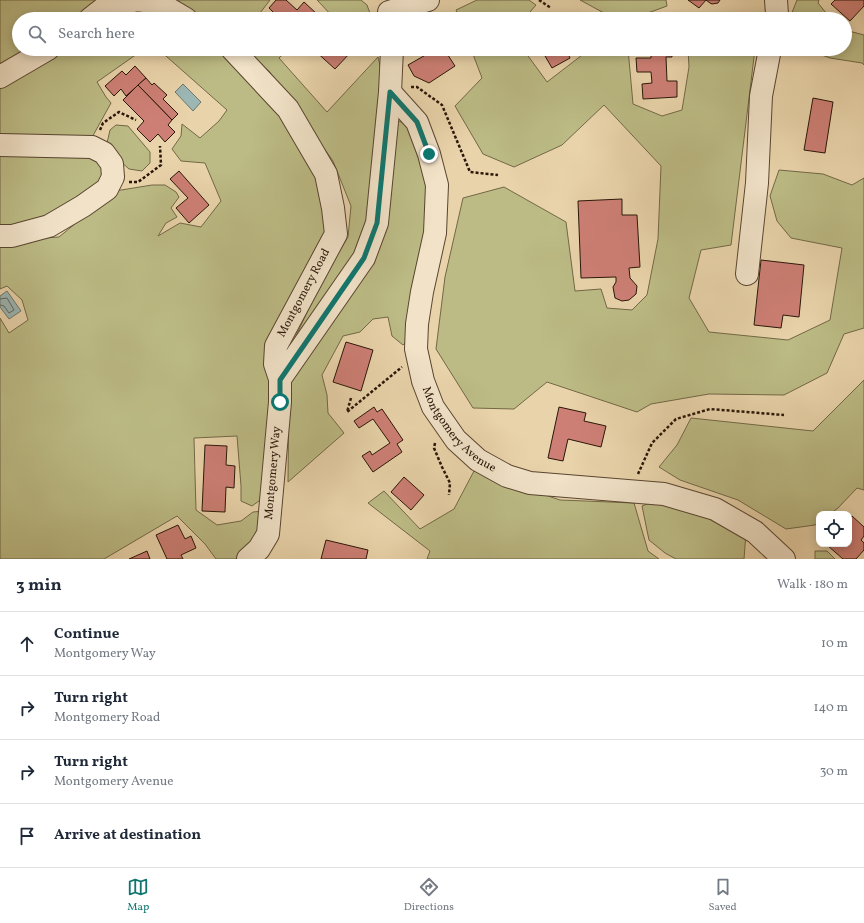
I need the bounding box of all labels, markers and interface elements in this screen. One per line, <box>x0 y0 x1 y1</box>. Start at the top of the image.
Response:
search box <box>12 12 852 56</box>
icon: search <box>26 23 48 45</box>
text: Search here <box>58 24 135 45</box>
route end <box>420 145 438 163</box>
street label: Montgomery Road <box>274 246 334 340</box>
street label: Montgomery Avenue <box>418 384 499 476</box>
route start <box>271 393 289 411</box>
street label: Montgomery Way <box>261 425 285 521</box>
map controls <box>816 511 852 547</box>
button: locate <box>816 511 852 547</box>
text: 3 min <box>16 574 62 597</box>
text: Walk · 180 m <box>777 576 848 594</box>
text: Continue <box>54 624 119 645</box>
icon: ahead <box>16 633 38 655</box>
text: 10 m <box>821 635 848 653</box>
text: Montgomery Way <box>54 645 156 663</box>
text: Turn right <box>54 688 128 709</box>
icon: right <box>16 697 38 719</box>
text: 140 m <box>814 699 848 717</box>
text: Montgomery Road <box>54 709 160 727</box>
text: Turn right <box>54 752 128 773</box>
icon: right <box>16 761 38 783</box>
text: 30 m <box>820 763 848 781</box>
text: Montgomery Avenue <box>54 773 174 791</box>
icon: arrive <box>16 825 38 847</box>
text: Arrive at destination <box>54 825 201 846</box>
tab: Map <box>127 876 149 915</box>
tab: Directions <box>404 876 454 915</box>
tab: Saved <box>708 876 737 915</box>

